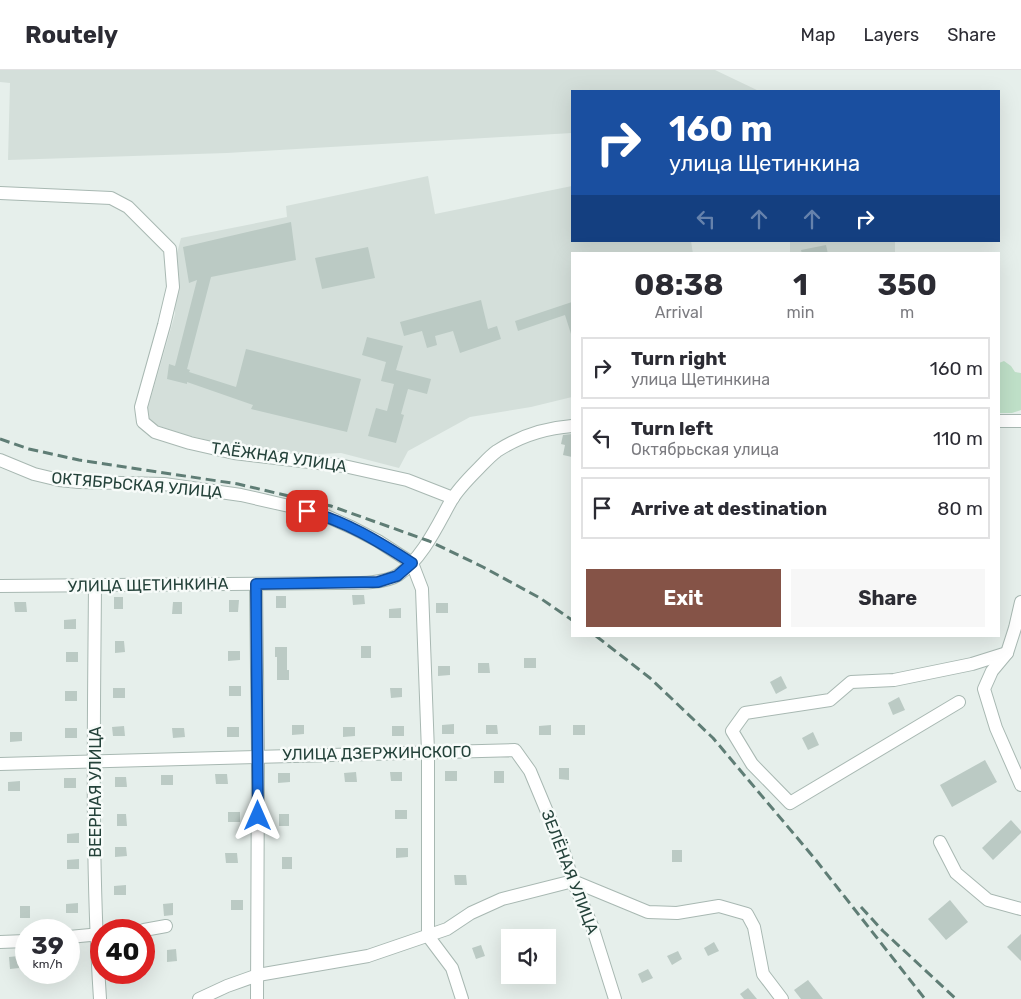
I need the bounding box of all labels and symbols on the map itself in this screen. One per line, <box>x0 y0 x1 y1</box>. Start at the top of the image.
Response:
street label: ТАЁЖНАЯ УЛИЦА <box>210 438 348 476</box>
street label: ОКТЯБРЬСКАЯ УЛИЦА <box>51 468 224 502</box>
pin <box>286 490 328 532</box>
street label: УЛИЦА ЩЕТИНКИНА <box>68 574 229 596</box>
street label: ВЕЕРНАЯ УЛИЦА <box>86 726 105 858</box>
street label: УЛИЦА ДЗЕРЖИНСКОГО <box>282 742 472 764</box>
position arrow <box>231 789 283 841</box>
street label: ЗЕЛЁНАЯ УЛИЦА <box>538 807 603 937</box>
speed limit sign: 40 <box>90 919 155 984</box>

